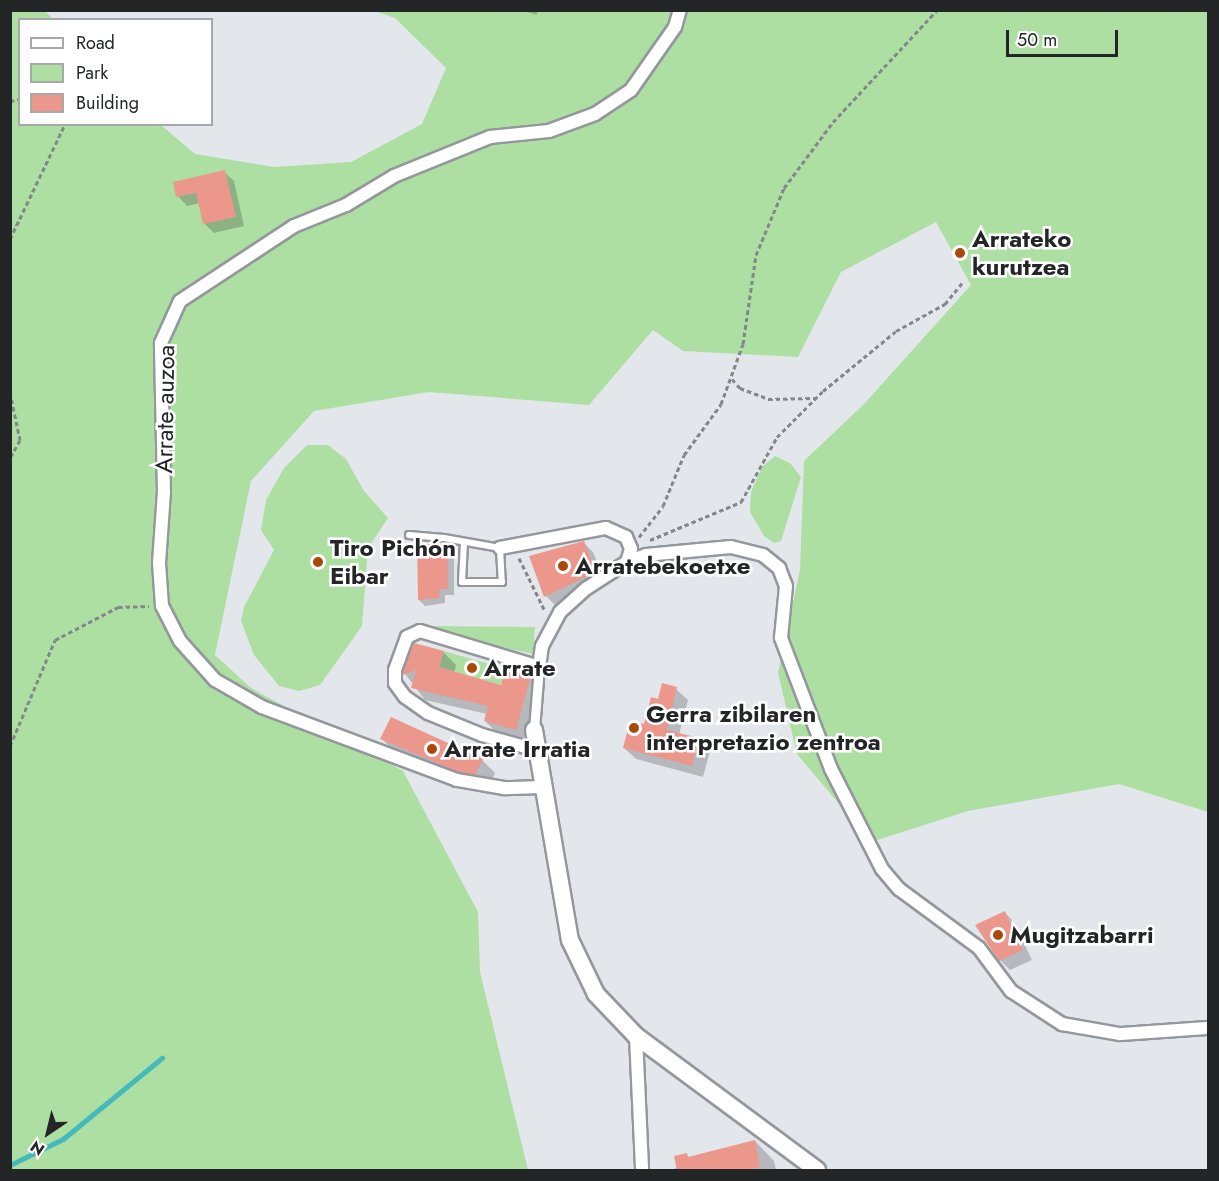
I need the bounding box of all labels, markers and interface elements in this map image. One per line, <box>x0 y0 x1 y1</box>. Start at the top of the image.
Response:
legend <box>18 18 213 126</box>
scale bar <box>1009 18 1122 56</box>
text: 50 m <box>1017 27 1057 53</box>
text: Road <box>76 30 115 56</box>
text: Park <box>76 60 108 86</box>
text: Building <box>76 90 139 116</box>
place label: Arrateko kurutzea <box>972 225 1071 281</box>
marker: Arrateko kurutzea <box>953 246 967 260</box>
street label: Arrate auzoa <box>149 344 181 474</box>
place label: Tiro Pichón Eibar <box>330 534 456 590</box>
place label: Arratebekoetxe <box>575 552 750 580</box>
marker: Tiro Pichón Eibar <box>311 555 325 569</box>
marker: Arratebekoetxe <box>556 559 570 573</box>
place label: Arrate <box>484 654 556 682</box>
marker: Arrate <box>465 661 479 675</box>
place label: Gerra zibilaren interpretazio zentroa <box>646 700 881 756</box>
marker: Gerra zibilaren interpretazio zentroa <box>627 721 641 735</box>
place label: Arrate Irratia <box>444 735 590 763</box>
marker: Arrate Irratia <box>425 742 439 756</box>
place label: Mugitzabarri <box>1010 921 1154 949</box>
marker: Mugitzabarri <box>991 928 1005 942</box>
north arrow <box>18 1103 78 1163</box>
text: N <box>26 1135 49 1161</box>

